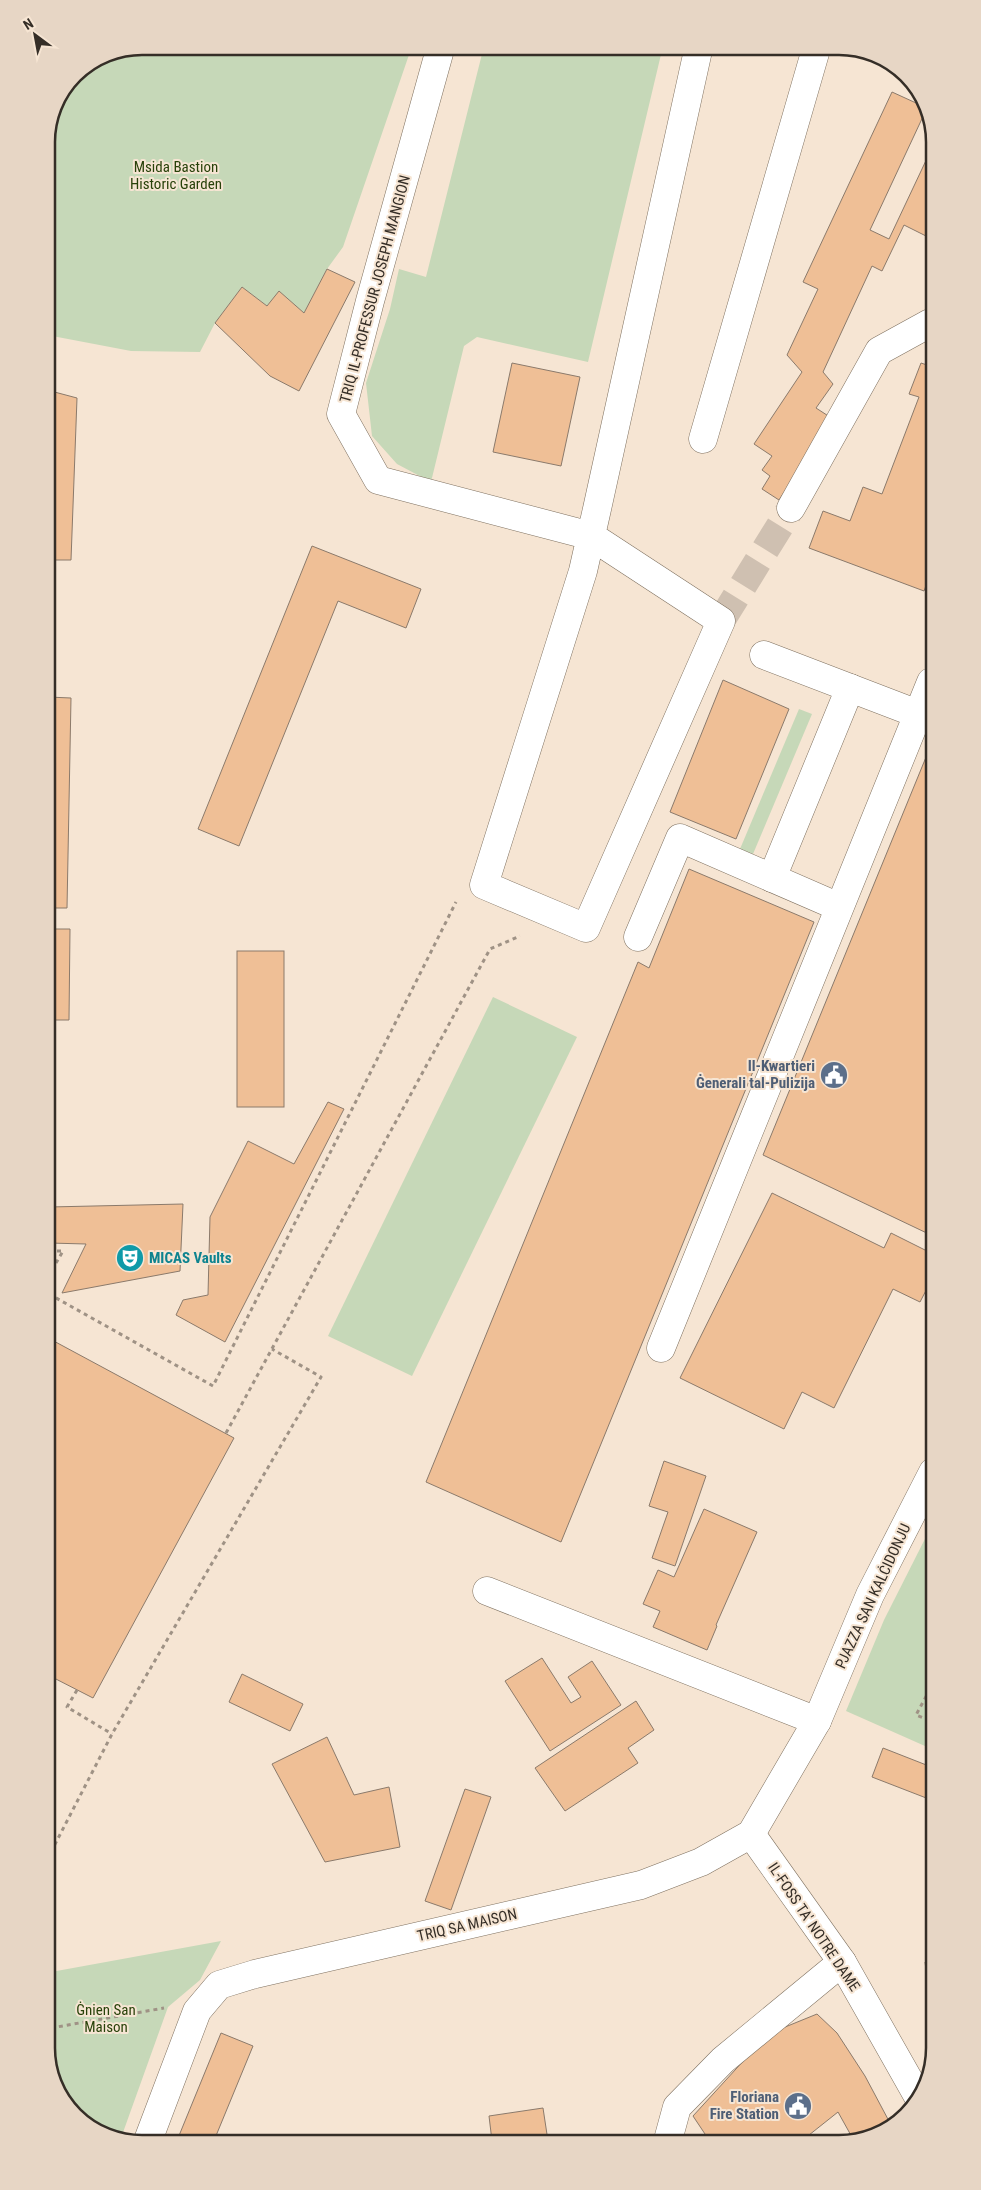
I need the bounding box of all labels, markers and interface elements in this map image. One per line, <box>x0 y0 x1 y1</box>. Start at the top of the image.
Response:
north arrow <box>10 10 60 60</box>
text: N <box>20 15 36 33</box>
park label: Msida Bastion Historic Garden <box>130 158 222 193</box>
street label: TRIQ IL-PROFESSUR JOSEPH MANGION <box>336 173 414 405</box>
place label: Il-Kwartieri Ġenerali tal-Pulizija <box>696 1057 815 1092</box>
public building icon: Il-Kwartieri Ġenerali tal-Pulizija <box>819 1060 849 1090</box>
theatre icon: MICAS Vaults <box>115 1243 145 1273</box>
place label: MICAS Vaults <box>149 1249 232 1267</box>
street label: PJAZZA SAN KALĊIDONJU <box>831 1521 915 1671</box>
street label: IL-FOSS TA' NOTRE DAME <box>764 1859 864 1995</box>
street label: TRIQ SA MAISON <box>415 1905 519 1945</box>
park label: Ġnien San Maison <box>76 2001 136 2036</box>
place label: Floriana Fire Station <box>710 2088 779 2123</box>
public building icon: Floriana Fire Station <box>783 2091 813 2121</box>

